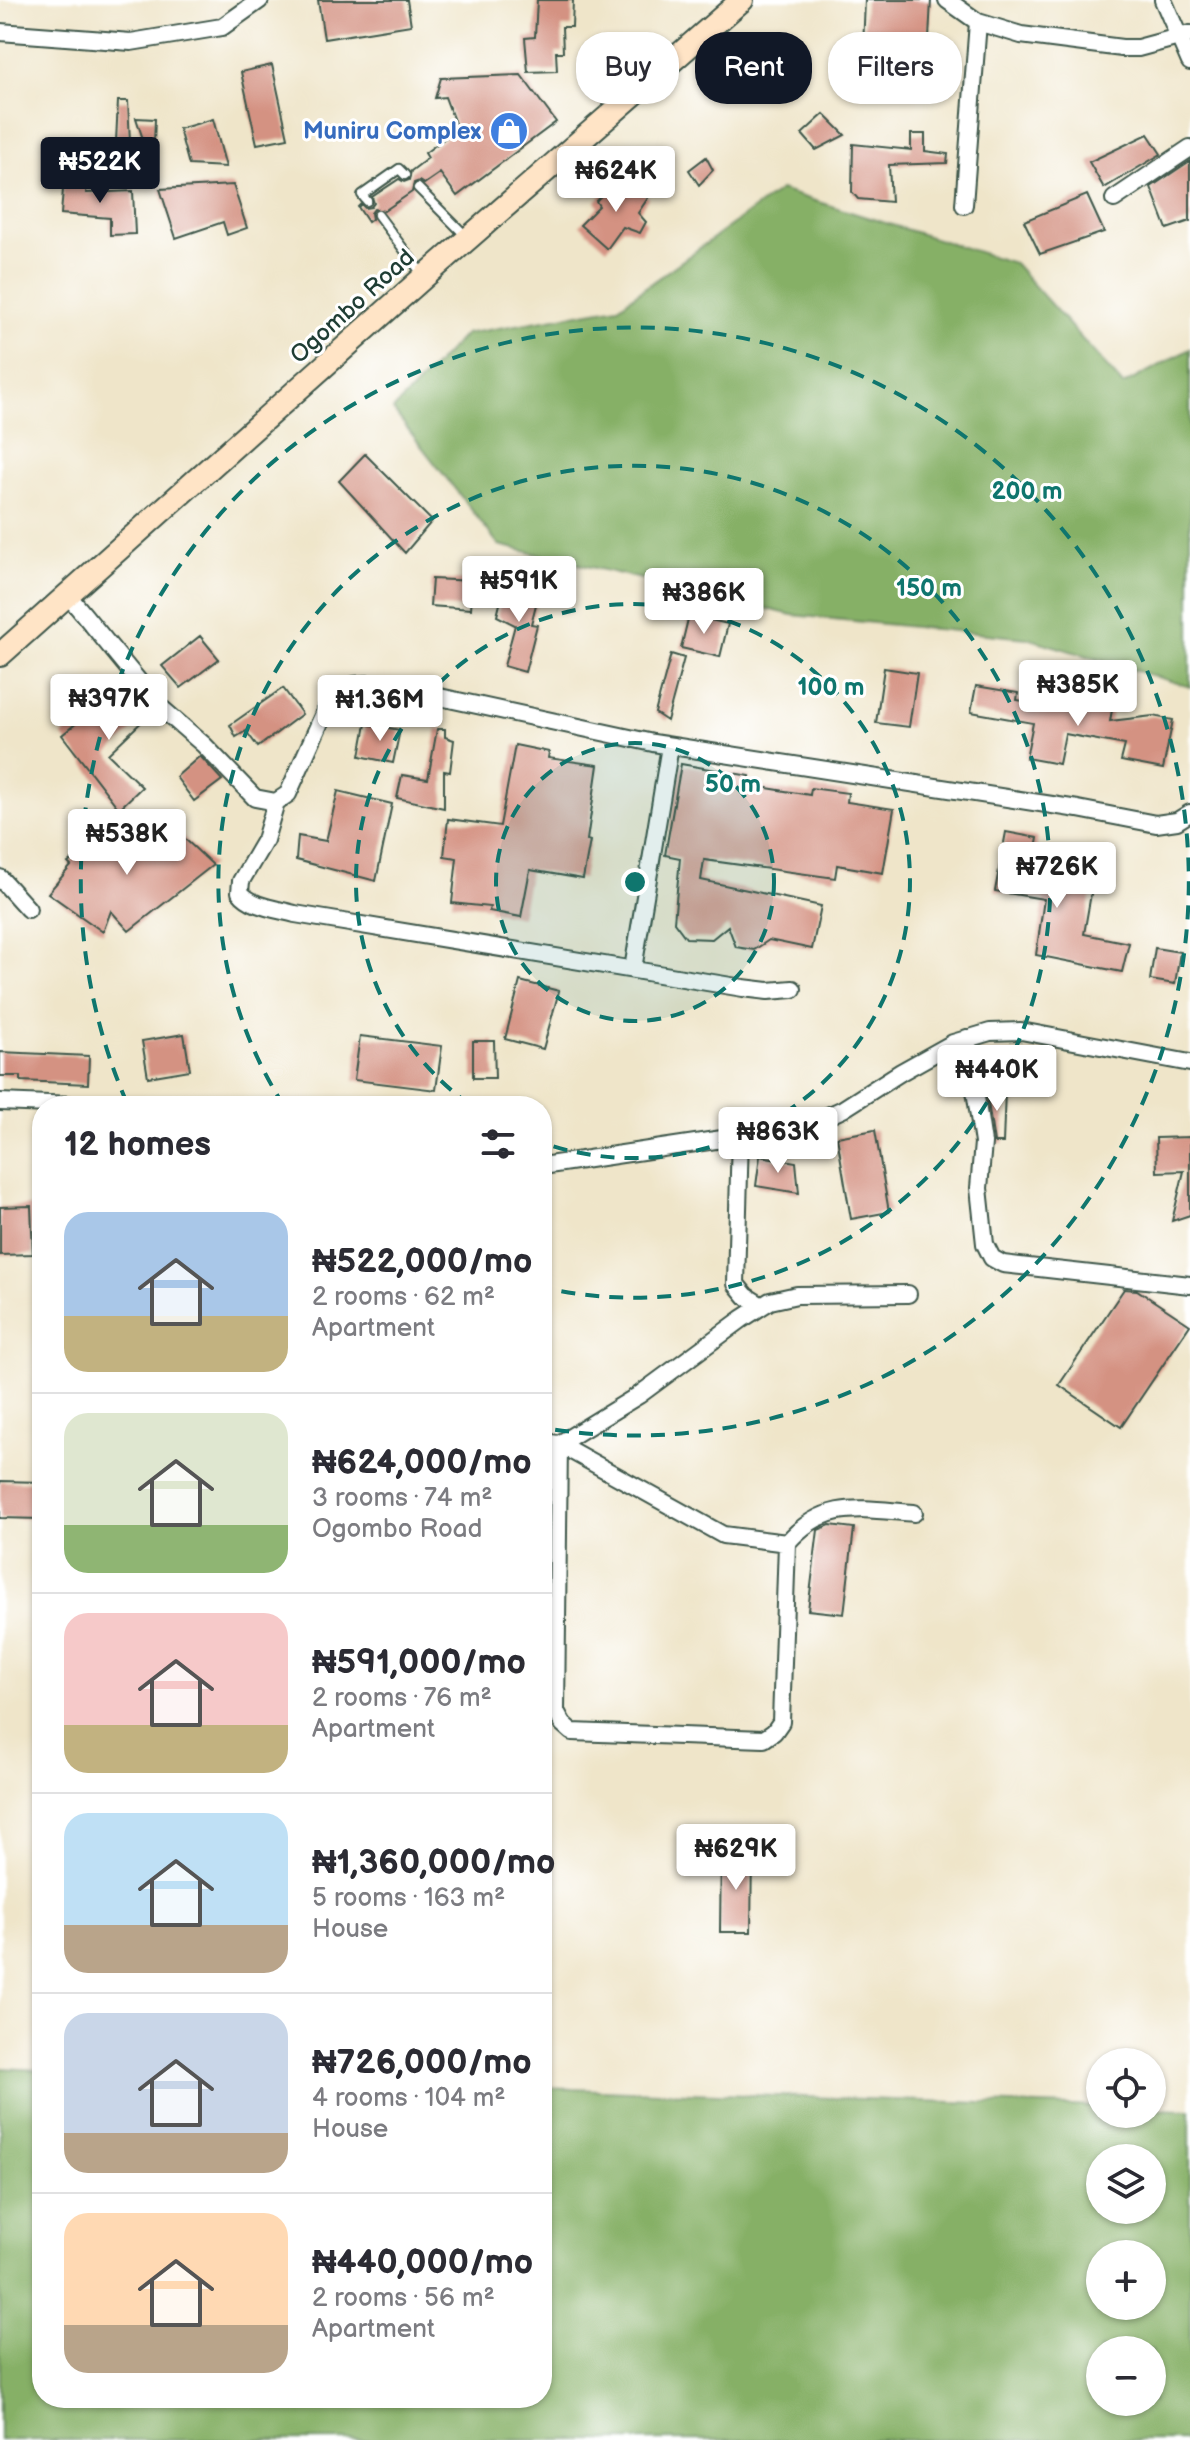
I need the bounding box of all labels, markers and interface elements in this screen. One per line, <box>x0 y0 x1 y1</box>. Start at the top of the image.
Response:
chip: Buy <box>576 32 679 104</box>
chip: Rent <box>695 32 812 104</box>
chip: Filters <box>828 32 962 104</box>
shop icon: Muniru Complex <box>488 110 530 152</box>
place label: Muniru Complex <box>303 117 481 146</box>
pin: ₦522K <box>44 137 156 205</box>
pin: ₦624K <box>560 146 672 214</box>
text: ₦522K <box>59 147 141 178</box>
text: ₦624K <box>575 156 657 187</box>
street label: Ogombo Road <box>284 243 420 370</box>
text: 200 m <box>992 477 1062 506</box>
pin: ₦591K <box>463 556 575 624</box>
text: ₦591K <box>480 566 558 597</box>
pin: ₦386K <box>648 568 760 636</box>
text: 150 m <box>896 574 962 603</box>
text: ₦386K <box>662 578 746 609</box>
pin: ₦385K <box>1022 660 1134 728</box>
text: ₦385K <box>1037 670 1119 701</box>
text: 100 m <box>798 673 864 702</box>
pin: ₦397K <box>53 674 165 742</box>
pin: ₦1.36M <box>315 675 445 743</box>
text: ₦397K <box>68 684 150 715</box>
text: ₦1.36M <box>336 685 424 716</box>
text: 50 m <box>705 770 761 799</box>
pin: ₦538K <box>71 809 183 877</box>
text: ₦538K <box>86 819 168 850</box>
pin: ₦726K <box>1001 842 1113 910</box>
text: ₦726K <box>1016 852 1098 883</box>
centre of rings <box>621 868 649 896</box>
pin: ₦440K <box>941 1045 1053 1113</box>
text: ₦440K <box>955 1055 1039 1086</box>
pin: ₦863K <box>722 1107 834 1175</box>
text: ₦863K <box>736 1117 820 1148</box>
icon: filters <box>476 1122 520 1166</box>
text: 12 homes <box>64 1124 211 1165</box>
text: ₦522,000/mo <box>312 1241 532 1282</box>
icon: home <box>128 1244 224 1340</box>
text: 2 rooms · 62 m² <box>312 1282 495 1313</box>
text: Apartment <box>312 1313 435 1344</box>
text: ₦624,000/mo <box>312 1442 532 1483</box>
icon: home <box>128 1445 224 1541</box>
text: 3 rooms · 74 m² <box>312 1483 492 1514</box>
text: Ogombo Road <box>312 1514 482 1545</box>
text: ₦591,000/mo <box>312 1642 526 1683</box>
icon: home <box>128 1645 224 1741</box>
text: 2 rooms · 76 m² <box>312 1683 492 1714</box>
text: Apartment <box>312 1714 435 1745</box>
pin: ₦629K <box>680 1824 792 1892</box>
text: ₦629K <box>694 1834 778 1865</box>
text: ₦1,360,000/mo <box>312 1842 555 1883</box>
icon: home <box>128 1845 224 1941</box>
text: 5 rooms · 163 m² <box>312 1883 505 1914</box>
text: House <box>312 1914 388 1945</box>
text: ₦726,000/mo <box>312 2042 532 2083</box>
icon: home <box>128 2045 224 2141</box>
map controls <box>1086 2048 1166 2416</box>
button: locate <box>1086 2048 1166 2128</box>
text: 4 rooms · 104 m² <box>312 2083 506 2114</box>
text: House <box>312 2114 388 2145</box>
button: layers <box>1086 2144 1166 2224</box>
button: + <box>1086 2240 1166 2320</box>
text: ₦440,000/mo <box>312 2242 533 2283</box>
icon: home <box>128 2245 224 2341</box>
text: 2 rooms · 56 m² <box>312 2283 495 2314</box>
text: Apartment <box>312 2314 435 2345</box>
button: − <box>1086 2336 1166 2416</box>

